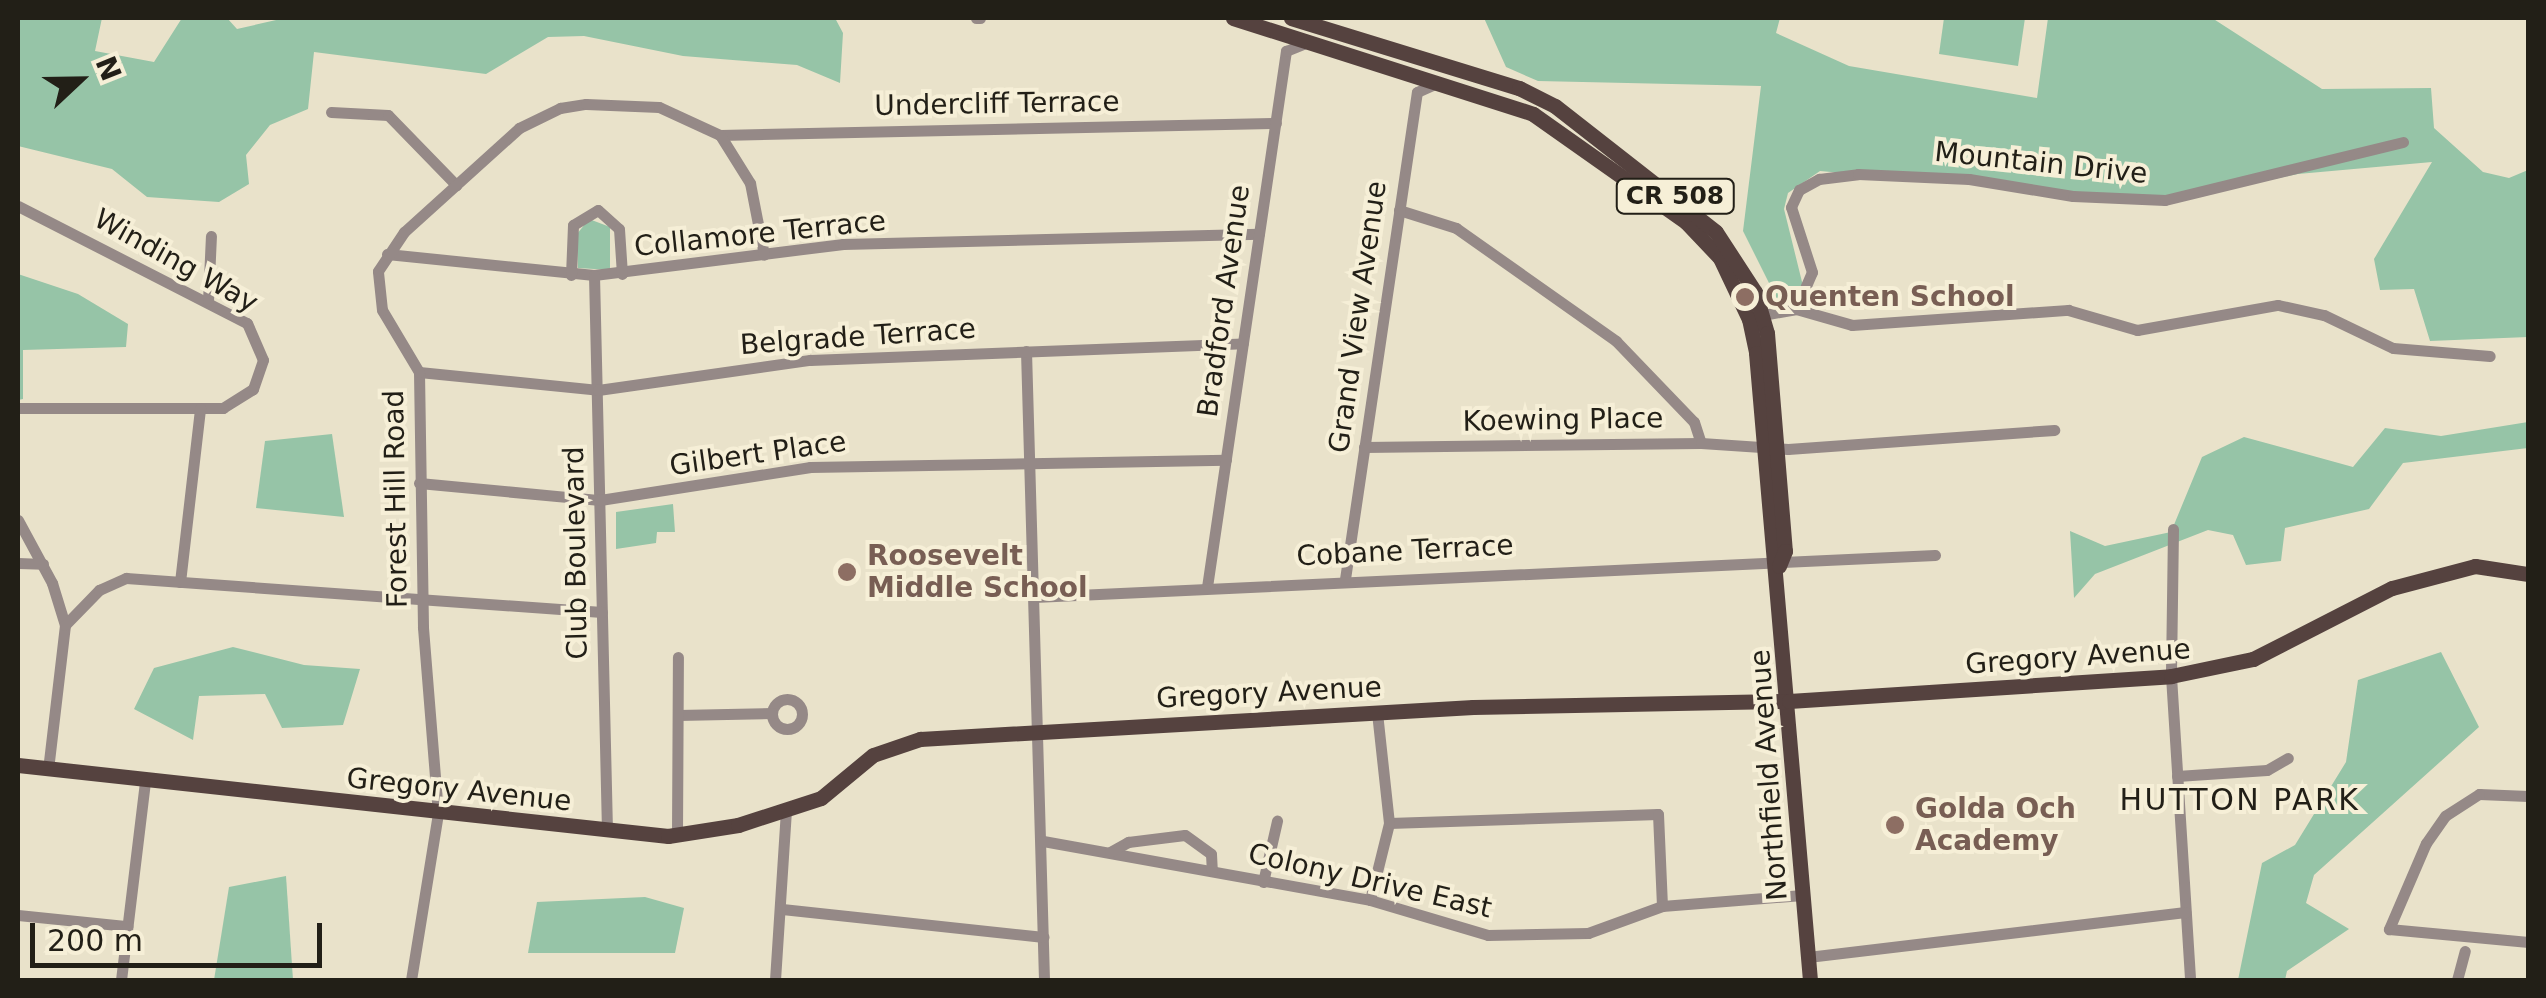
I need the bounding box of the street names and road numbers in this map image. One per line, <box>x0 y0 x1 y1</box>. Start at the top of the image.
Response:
street label: Undercliff Terrace <box>874 85 1120 123</box>
street label: Mountain Drive <box>1933 135 2149 191</box>
road number: CR 508 <box>1615 176 1735 216</box>
street label: Grand View Avenue <box>1322 179 1394 455</box>
street label: Bradford Avenue <box>1191 183 1257 419</box>
street label: Winding Way <box>88 202 264 320</box>
street label: Collamore Terrace <box>633 204 887 264</box>
street label: Belgrade Terrace <box>739 312 977 362</box>
street label: Forest Hill Road <box>377 390 415 608</box>
street label: Koewing Place <box>1462 401 1664 439</box>
street label: Gilbert Place <box>667 425 849 483</box>
street label: Club Boulevard <box>557 446 595 660</box>
street label: Cobane Terrace <box>1296 529 1514 573</box>
street label: Gregory Avenue <box>1964 632 2192 682</box>
street label: Northfield Avenue <box>1743 648 1795 902</box>
street label: Gregory Avenue <box>1155 670 1383 716</box>
street label: Gregory Avenue <box>345 761 573 819</box>
street label: Colony Drive East <box>1245 837 1495 925</box>

